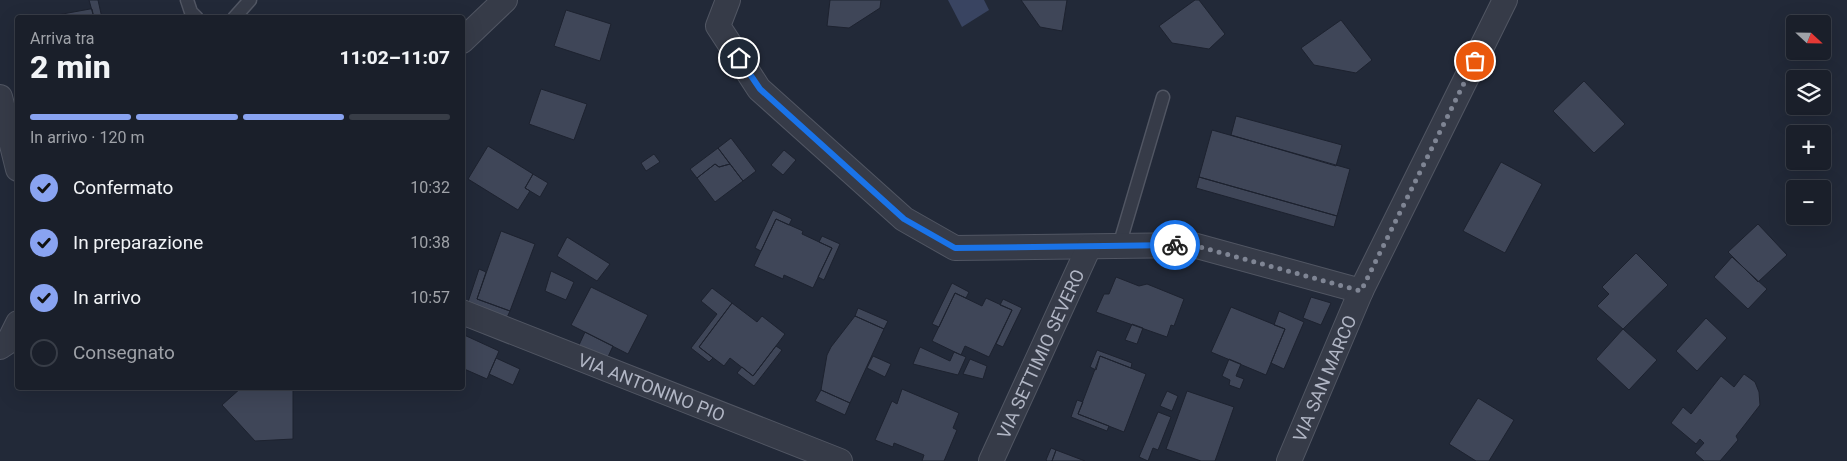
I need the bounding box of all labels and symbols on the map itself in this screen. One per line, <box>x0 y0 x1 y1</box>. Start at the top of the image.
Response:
north arrow <box>1786 15 1831 60</box>
pin <box>718 37 760 79</box>
pin <box>1454 40 1496 82</box>
courier <box>1150 220 1200 270</box>
street label: VIA SETTIMIO SEVERO <box>992 266 1088 442</box>
street label: VIA SAN MARCO <box>1288 312 1360 445</box>
street label: VIA ANTONINO PIO <box>575 348 728 425</box>

